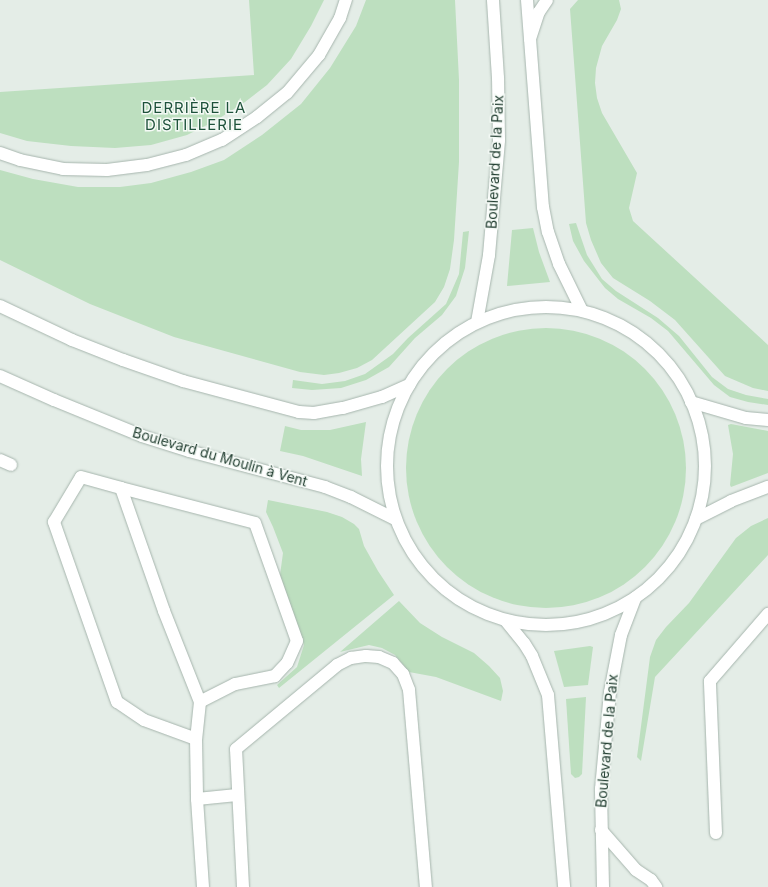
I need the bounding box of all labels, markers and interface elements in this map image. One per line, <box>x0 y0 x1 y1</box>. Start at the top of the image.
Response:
street label: Boulevard de la Paix <box>483 95 507 229</box>
district label: DERRIÈRE LA DISTILLERIE <box>142 98 246 133</box>
street label: Boulevard du Moulin à Vent <box>131 424 309 490</box>
street label: Boulevard de la Paix <box>593 674 621 808</box>

